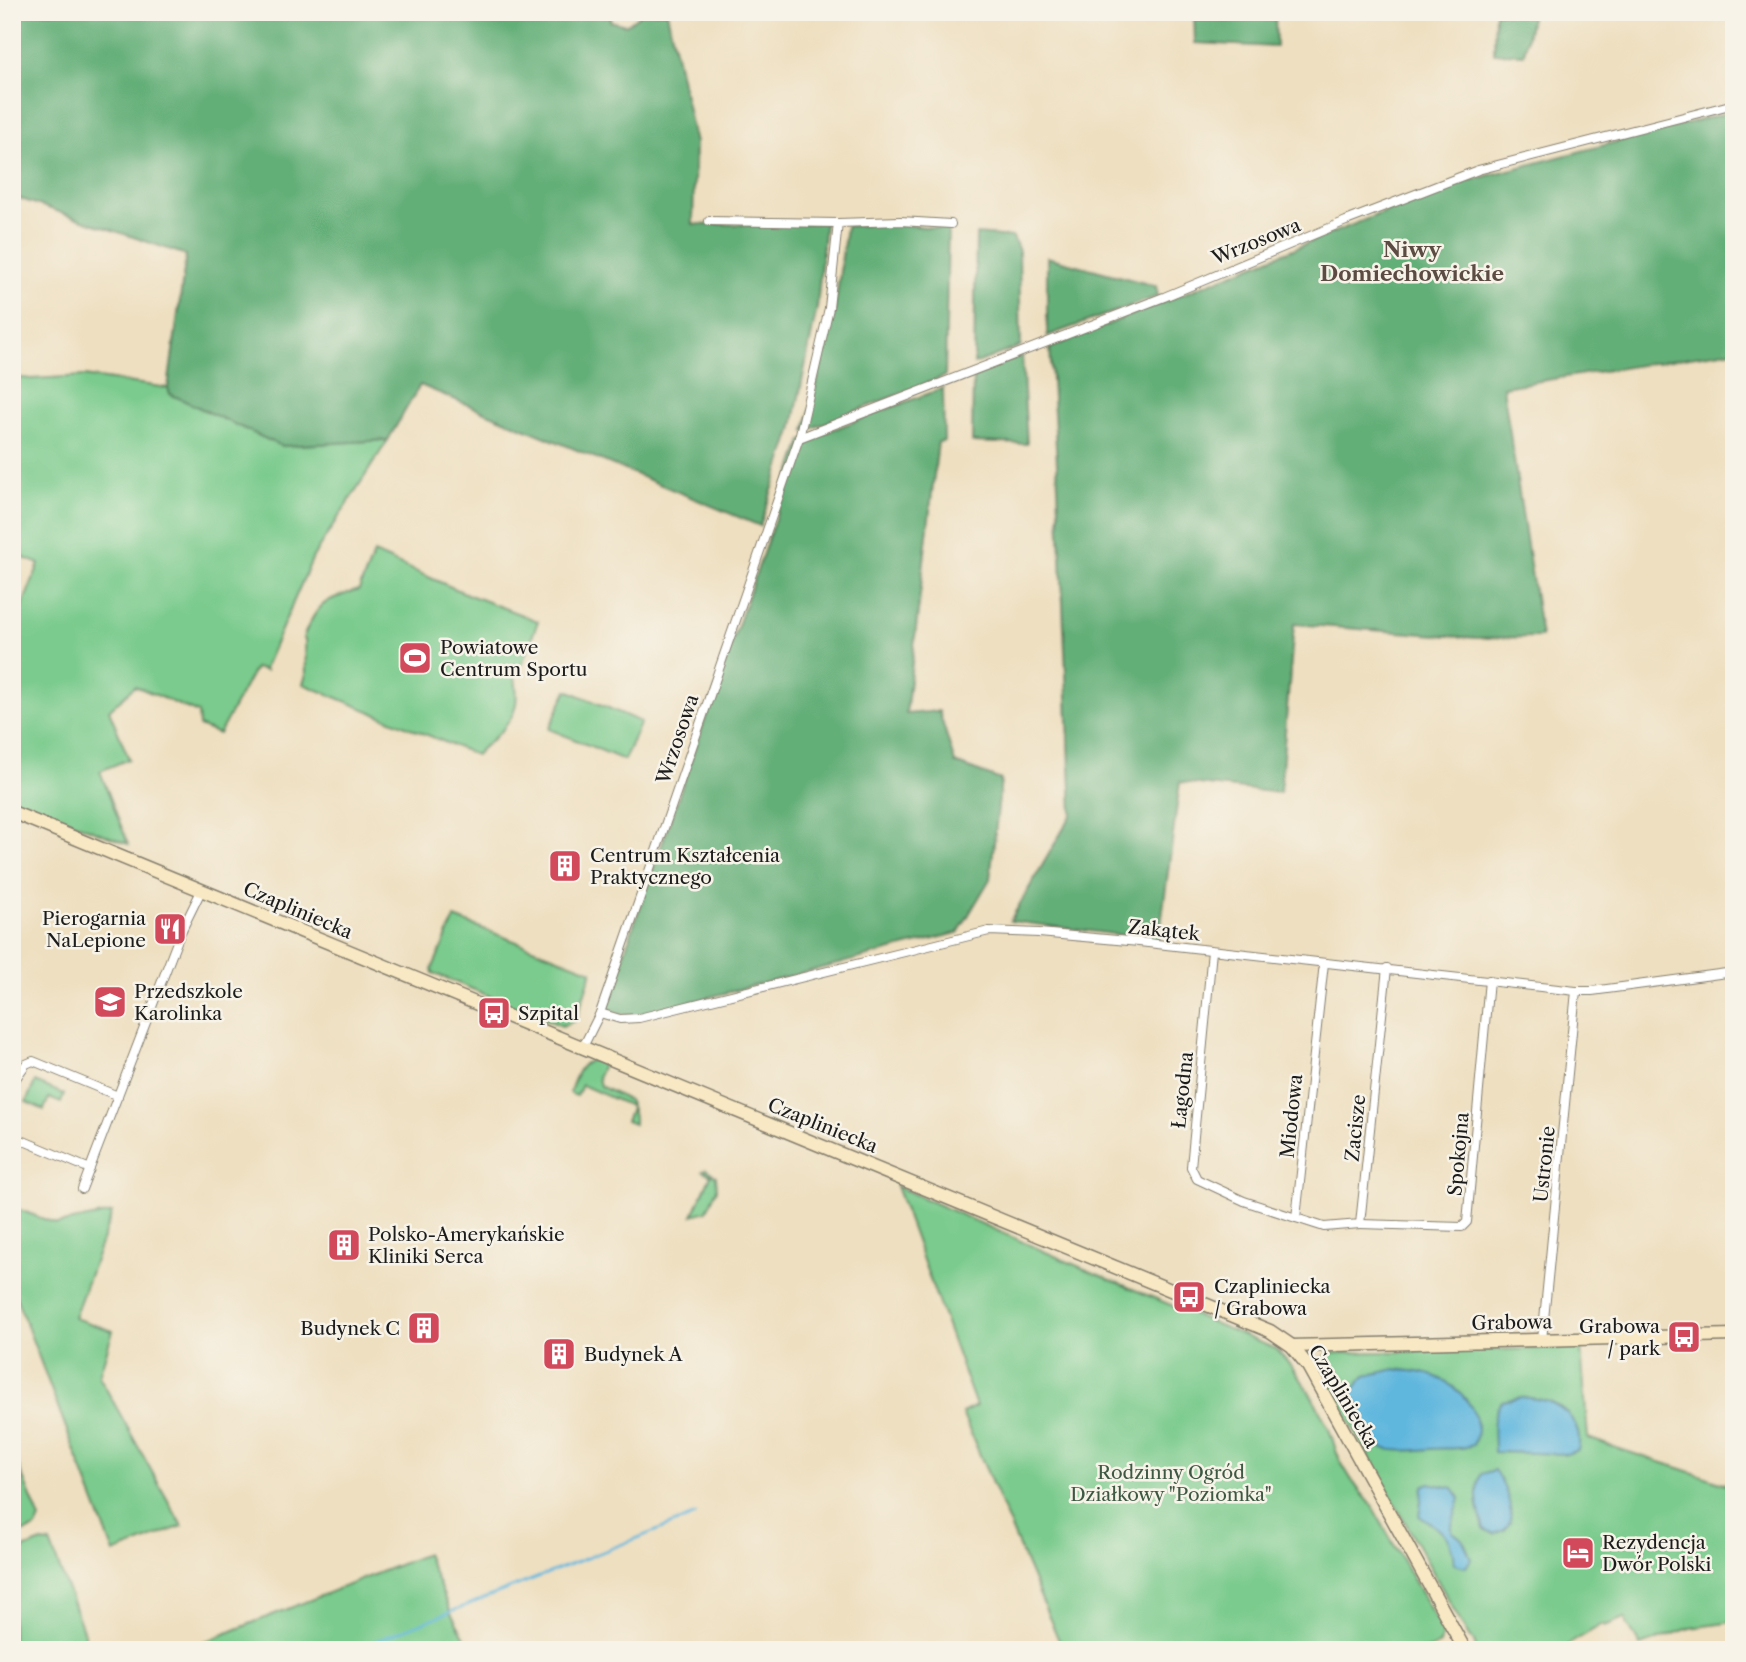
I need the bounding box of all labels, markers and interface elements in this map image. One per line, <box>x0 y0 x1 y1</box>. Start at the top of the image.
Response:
street label: Wrzosowa <box>1208 213 1304 270</box>
district label: Niwy Domiechowickie <box>1320 237 1504 286</box>
place label: Powiatowe Centrum Sportu <box>440 636 588 681</box>
sports icon: Powiatowe Centrum Sportu <box>396 639 434 677</box>
street label: Wrzosowa <box>651 691 704 788</box>
place label: Centrum Kształcenia Praktycznego <box>590 844 780 889</box>
building icon: Centrum Kształcenia Praktycznego <box>546 847 584 885</box>
street label: Czapliniecka <box>240 877 356 944</box>
place label: Pierogarnia NaLepione <box>42 907 146 952</box>
restaurant icon: Pierogarnia NaLepione <box>151 910 189 948</box>
street label: Zakątek <box>1127 915 1202 946</box>
place label: Przedszkole Karolinka <box>134 980 243 1025</box>
school or university icon: Przedszkole Karolinka <box>91 983 129 1021</box>
bus stop icon: Szpital <box>475 994 513 1032</box>
place label: Szpital <box>518 1002 579 1025</box>
street label: Łagodna <box>1167 1050 1198 1130</box>
street label: Miodowa <box>1276 1073 1307 1159</box>
street label: Czapliniecka <box>764 1093 881 1158</box>
street label: Zacisze <box>1341 1093 1370 1163</box>
street label: Spokojna <box>1443 1111 1474 1197</box>
street label: Ustronie <box>1529 1125 1560 1203</box>
place label: Polsko-Amerykańskie Kliniki Serca <box>368 1223 565 1268</box>
building icon: Polsko-Amerykańskie Kliniki Serca <box>325 1226 363 1264</box>
place label: Czapliniecka / Grabowa <box>1214 1275 1331 1320</box>
bus stop icon: Czapliniecka / Grabowa <box>1170 1278 1208 1316</box>
building icon: Budynek C <box>405 1309 443 1347</box>
street label: Grabowa <box>1471 1310 1553 1335</box>
place label: Grabowa / park <box>1579 1315 1661 1360</box>
place label: Budynek C <box>300 1317 400 1340</box>
bus stop icon: Grabowa / park <box>1665 1318 1703 1356</box>
building icon: Budynek A <box>540 1335 578 1373</box>
street label: Czapliniecka <box>1304 1340 1383 1452</box>
place label: Budynek A <box>584 1343 683 1366</box>
park label: Rodzinny Ogród Działkowy "Poziomka" <box>1070 1461 1272 1506</box>
place label: Rezydencja Dwór Polski <box>1602 1531 1712 1576</box>
hotel icon: Rezydencja Dwór Polski <box>1559 1534 1597 1572</box>

